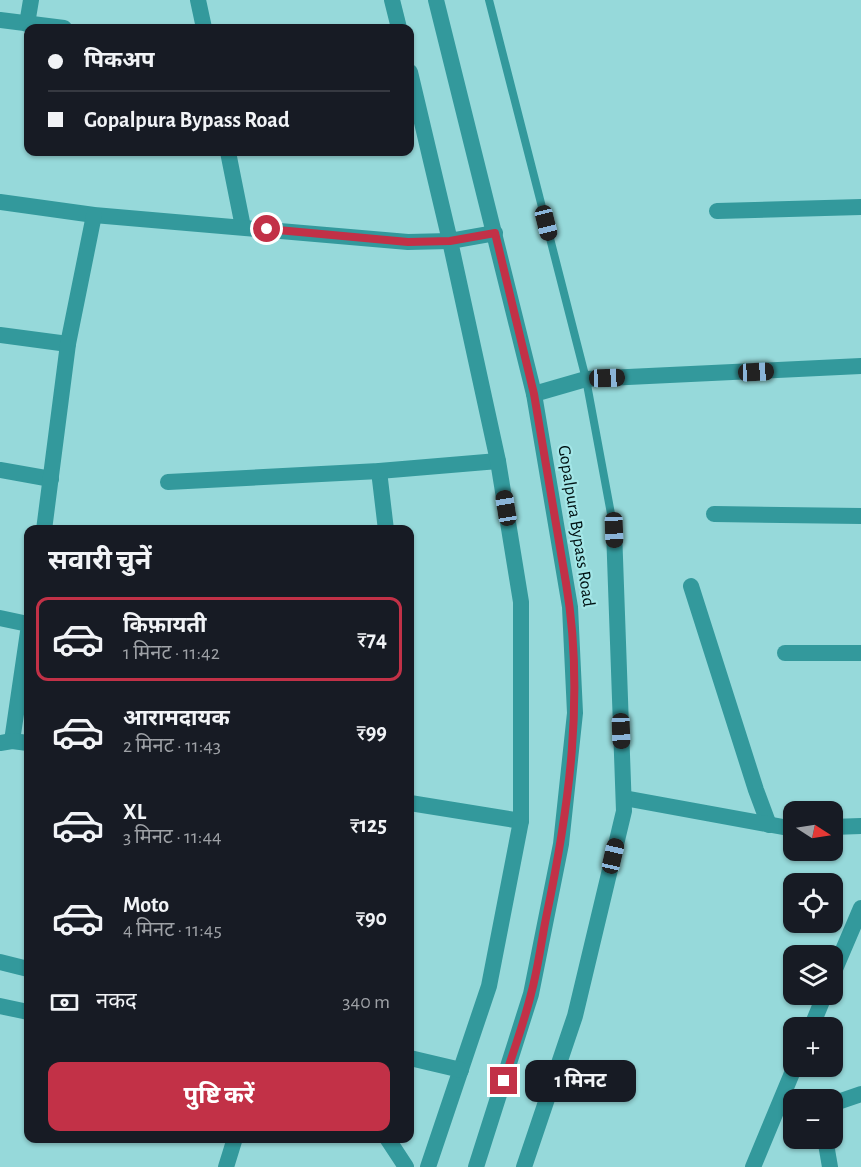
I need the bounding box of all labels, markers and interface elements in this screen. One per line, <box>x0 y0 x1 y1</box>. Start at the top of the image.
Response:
text: पिकअप <box>84 49 155 71</box>
text: Gopalpura Bypass Road <box>84 109 289 131</box>
car <box>533 203 559 243</box>
route start <box>253 215 280 242</box>
car <box>738 362 774 382</box>
car <box>589 368 625 388</box>
street label: Gopalpura Bypass Road <box>554 444 598 608</box>
car <box>494 489 518 527</box>
car <box>604 512 624 548</box>
text: सवारी चुनें <box>48 547 151 574</box>
icon: car <box>51 612 105 666</box>
text: किफ़ायती <box>123 614 207 636</box>
text: ₹74 <box>357 628 387 650</box>
text: 1 मिनट · 11:42 <box>123 643 220 663</box>
icon: car <box>51 705 105 759</box>
text: आरामदायक <box>123 707 230 729</box>
car <box>611 713 631 749</box>
text: ₹99 <box>357 721 387 743</box>
text: 2 मिनट · 11:43 <box>123 736 221 756</box>
icon: car <box>51 798 105 852</box>
text: XL <box>123 801 146 823</box>
north arrow <box>783 801 843 861</box>
map controls <box>783 801 843 1149</box>
text: ₹125 <box>350 814 387 836</box>
text: 3 मिनट · 11:44 <box>123 827 222 847</box>
car <box>600 836 626 876</box>
button: locate <box>783 873 843 933</box>
icon: car <box>51 891 105 945</box>
text: Moto <box>123 894 169 916</box>
text: ₹90 <box>356 907 387 929</box>
text: 4 मिनट · 11:45 <box>123 920 222 940</box>
button: layers <box>783 945 843 1005</box>
icon: cash <box>48 986 81 1019</box>
text: नकद <box>96 990 137 1012</box>
text: 340 m <box>342 992 390 1012</box>
button: + <box>783 1017 843 1077</box>
callout: 1 मिनट <box>525 1060 636 1102</box>
button: पुष्टि करें <box>48 1062 390 1131</box>
route end <box>490 1067 517 1094</box>
text: 1 मिनट <box>554 1071 607 1091</box>
button: − <box>783 1089 843 1149</box>

